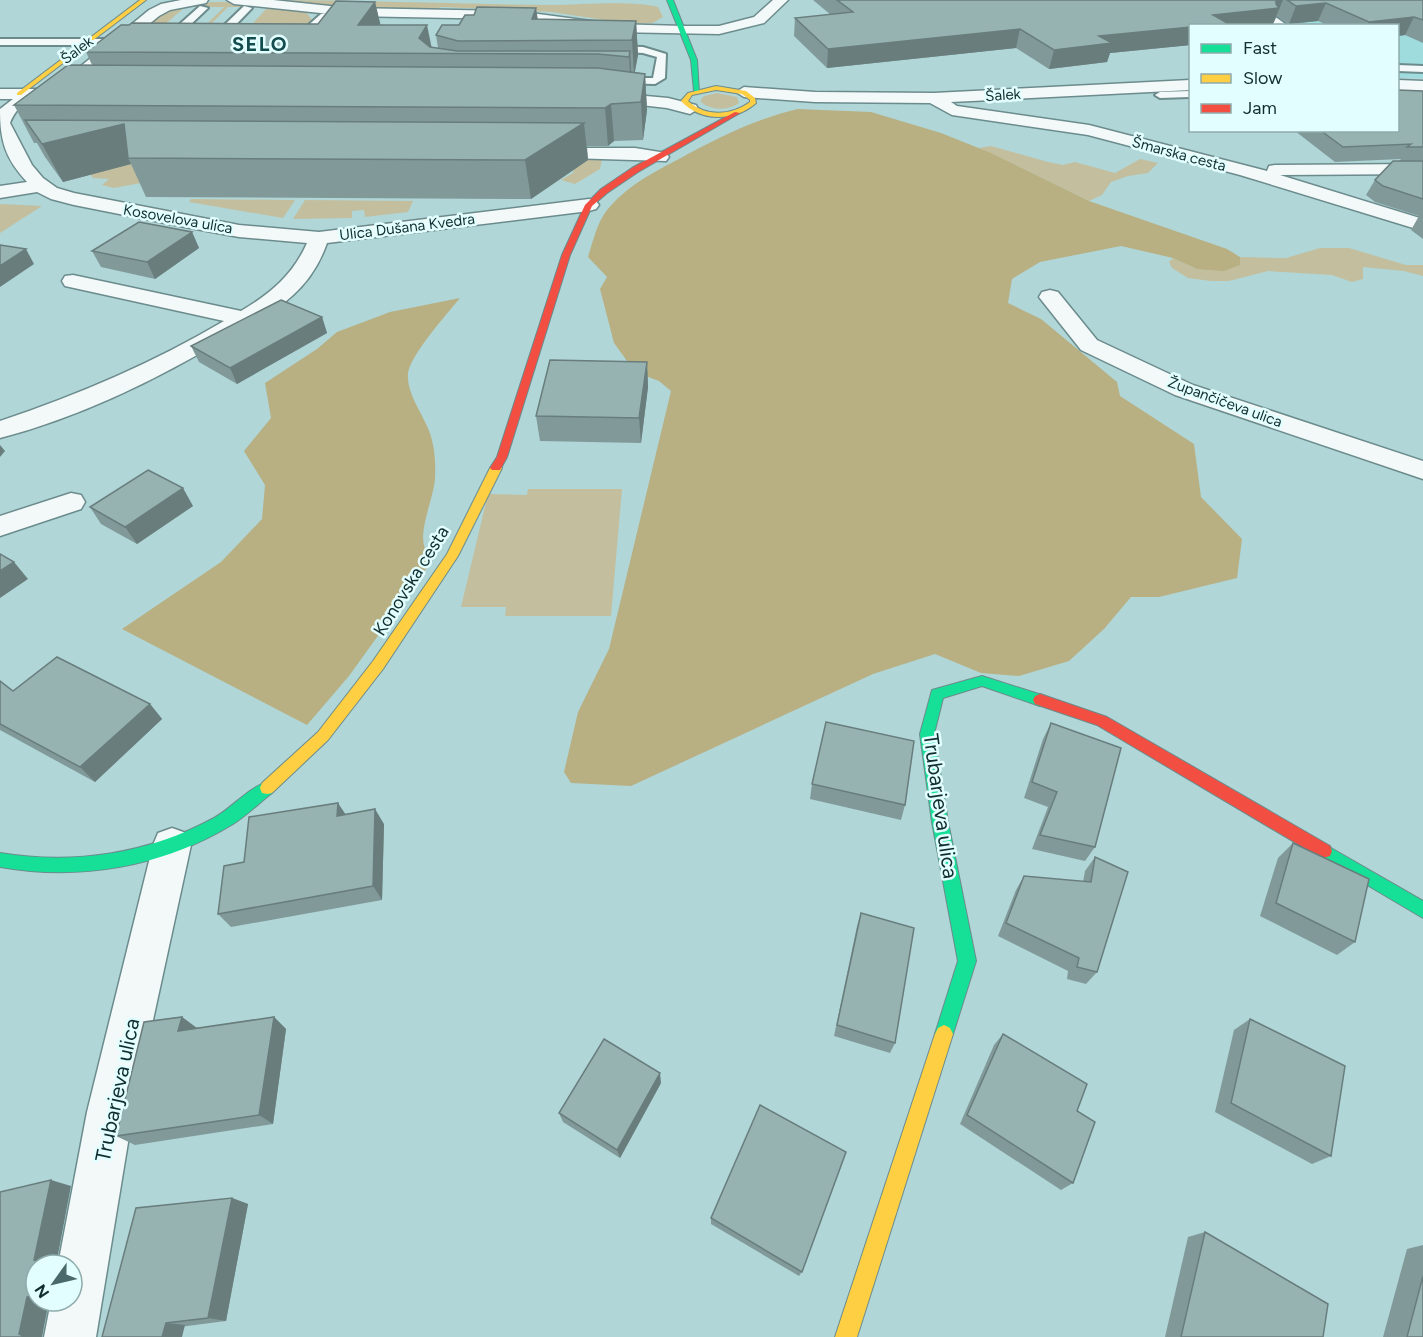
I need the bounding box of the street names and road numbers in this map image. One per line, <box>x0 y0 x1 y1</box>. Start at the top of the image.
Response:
street label: Šalek <box>57 32 97 68</box>
street label: Šalek <box>985 85 1022 105</box>
street label: Šmarska cesta <box>1130 133 1228 175</box>
street label: Kosovelova ulica <box>122 201 234 237</box>
street label: Ulica Dušana Kvedra <box>338 210 476 244</box>
street label: Župančičeva ulica <box>1165 373 1285 431</box>
street label: Konovska cesta <box>368 522 454 640</box>
street label: Trubarjeva ulica <box>918 732 964 880</box>
street label: Trubarjeva ulica <box>90 1016 144 1164</box>

